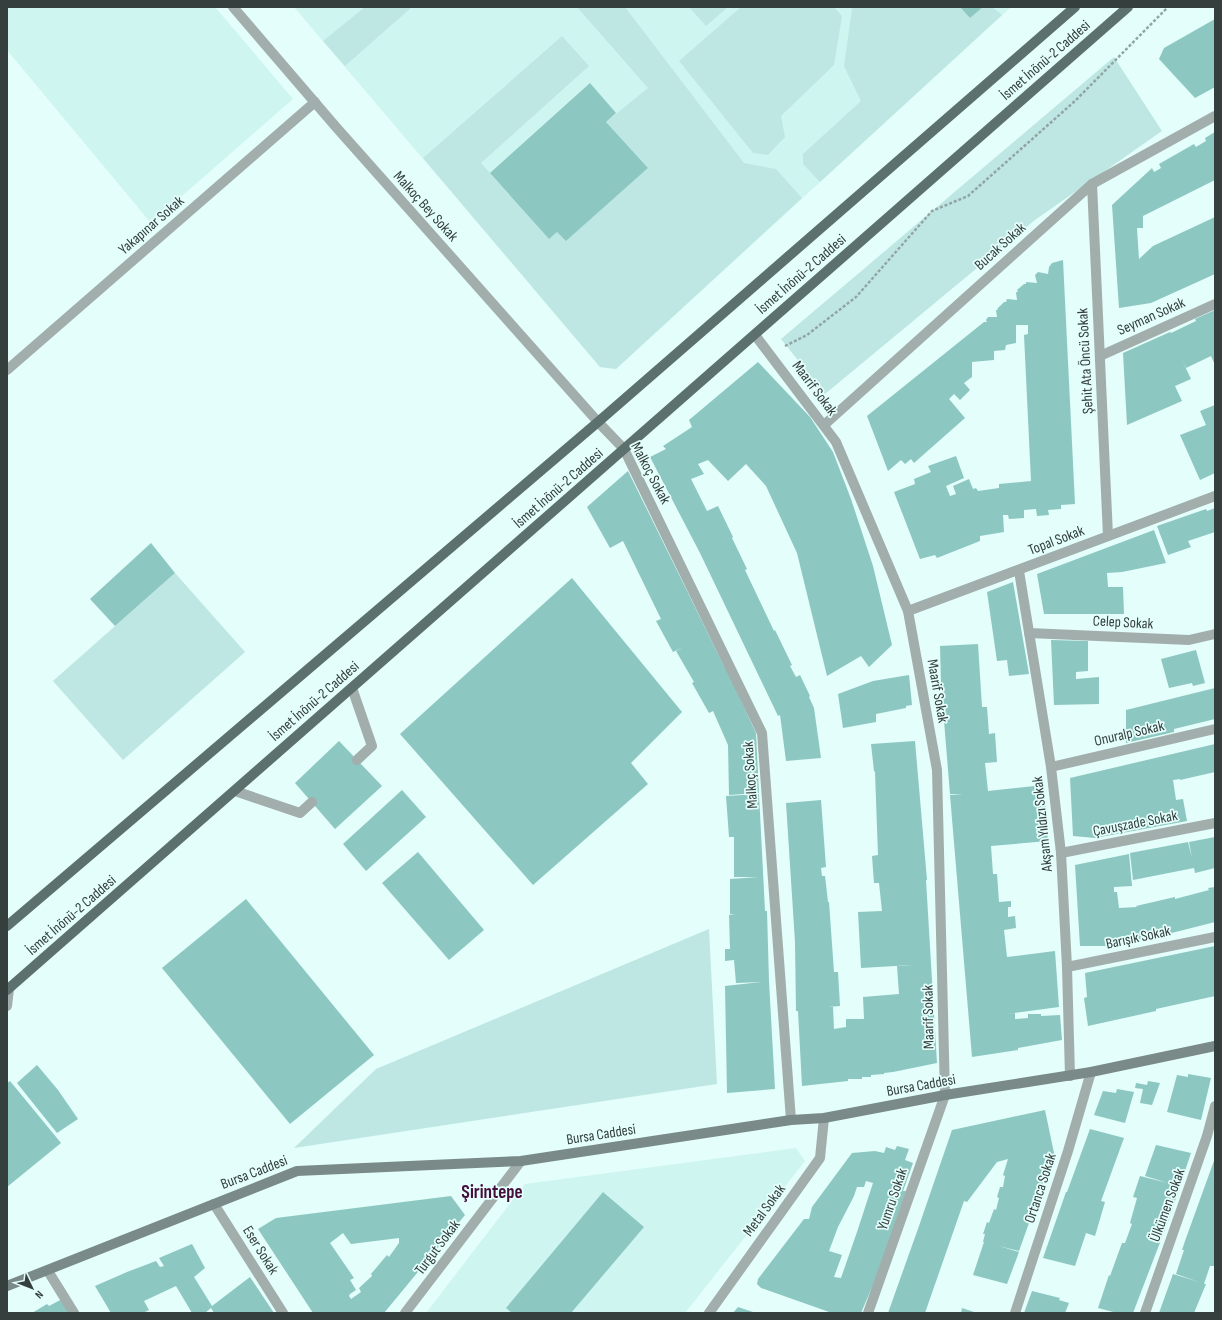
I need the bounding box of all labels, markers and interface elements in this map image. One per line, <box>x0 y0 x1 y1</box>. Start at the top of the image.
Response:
street label: İsmet İnönü-2 Caddesi <box>996 16 1094 105</box>
street label: Malkoç Bey Sokak <box>389 167 462 246</box>
street label: Yakapınar Sokak <box>115 192 188 259</box>
street label: Bucak Sokak <box>971 218 1030 274</box>
street label: İsmet İnönü-2 Caddesi <box>752 230 850 319</box>
street label: Seyman Sokak <box>1114 293 1188 340</box>
street label: Şehit Ata Öncü Sokak <box>1073 307 1098 414</box>
street label: Maarif Sokak <box>788 357 842 420</box>
street label: Malkoç Sokak <box>626 439 675 508</box>
street label: İsmet İnönü-2 Caddesi <box>509 444 607 533</box>
street label: Topal Sokak <box>1026 521 1087 560</box>
street label: Celep Sokak <box>1092 611 1154 634</box>
street label: İsmet İnönü-2 Caddesi <box>265 657 363 746</box>
street label: Maarif Sokak <box>923 658 952 725</box>
street label: Onuralp Sokak <box>1092 716 1166 751</box>
street label: Malkoç Sokak <box>739 740 762 809</box>
street label: Akşam Yıldızı Sokak <box>1028 775 1057 874</box>
street label: Çavuşzade Sokak <box>1091 806 1179 841</box>
street label: İsmet İnönü-2 Caddesi <box>22 871 120 960</box>
street label: Barışık Sokak <box>1104 921 1173 954</box>
street label: Maarif Sokak <box>918 984 939 1049</box>
street label: Bursa Caddesi <box>885 1070 957 1101</box>
street label: Bursa Caddesi <box>565 1120 637 1149</box>
street label: Bursa Caddesi <box>218 1151 290 1194</box>
street label: Ortanca Sokak <box>1020 1151 1061 1226</box>
street label: Yumru Sokak <box>873 1165 912 1233</box>
street label: Ülkümen Sokak <box>1145 1166 1190 1244</box>
street label: Metal Sokak <box>739 1180 790 1240</box>
district label: Şirintepe <box>461 1181 523 1204</box>
street label: Turgut Sokak <box>410 1216 464 1279</box>
street label: Eser Sokak <box>238 1222 283 1278</box>
north arrow <box>12 1268 52 1308</box>
text: N <box>32 1288 46 1301</box>

